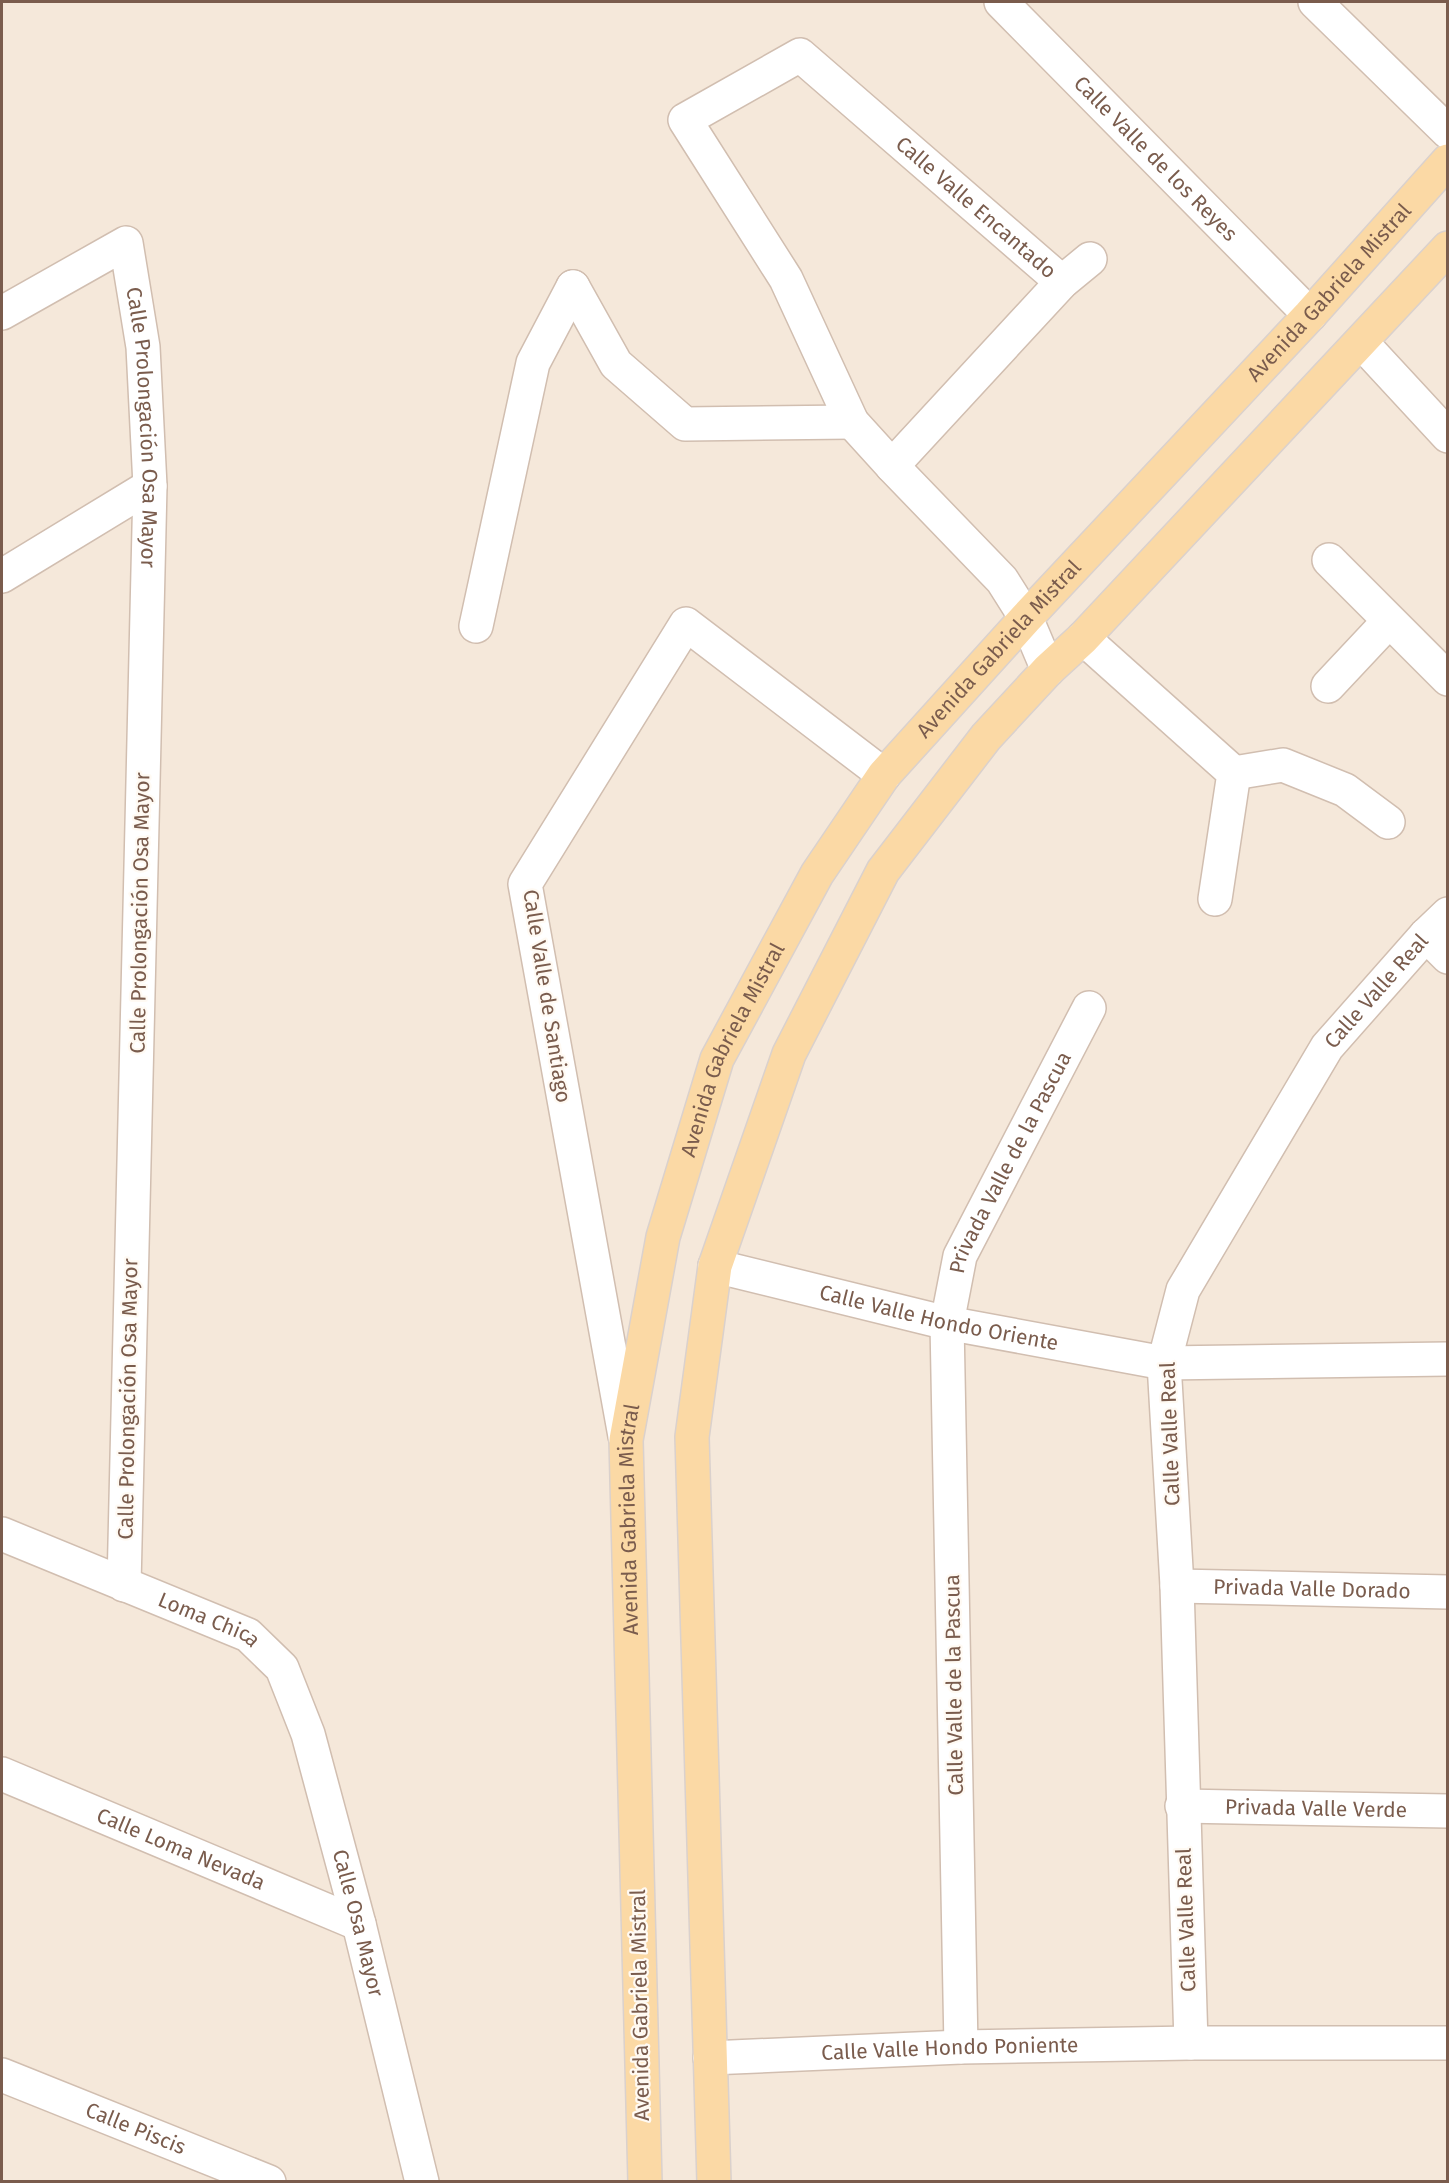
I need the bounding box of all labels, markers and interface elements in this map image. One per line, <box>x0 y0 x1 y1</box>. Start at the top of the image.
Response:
street label: Calle Valle de los Reyes <box>1068 70 1243 247</box>
street label: Calle Valle Encantado <box>890 131 1062 284</box>
street label: Avenida Gabriela Mistral <box>1241 198 1417 387</box>
street label: Calle Prolongación Osa Mayor <box>120 285 163 568</box>
street label: Avenida Gabriela Mistral <box>911 555 1087 743</box>
street label: Calle Prolongación Osa Mayor <box>125 772 155 1054</box>
street label: Calle Valle de Santiago <box>517 888 577 1104</box>
street label: Calle Valle Real <box>1319 928 1434 1054</box>
street label: Avenida Gabriela Mistral <box>675 938 790 1160</box>
street label: Privada Valle de la Pascua <box>944 1047 1077 1276</box>
street label: Calle Prolongación Osa Mayor <box>113 1258 143 1540</box>
street label: Calle Valle Hondo Oriente <box>817 1279 1060 1356</box>
street label: Calle Valle Real <box>1154 1361 1186 1507</box>
street label: Avenida Gabriela Mistral <box>613 1402 645 1635</box>
street label: Calle Valle de la Pascua <box>939 1574 969 1796</box>
street label: Privada Valle Dorado <box>1213 1574 1411 1604</box>
street label: Loma Chica <box>154 1586 266 1653</box>
street label: Privada Valle Verde <box>1225 1794 1407 1823</box>
street label: Calle Loma Nevada <box>93 1802 269 1896</box>
street label: Calle Osa Mayor <box>327 1847 389 2000</box>
street label: Calle Valle Real <box>1170 1847 1202 1993</box>
street label: Avenida Gabriela Mistral <box>625 1889 655 2121</box>
street label: Calle Valle Hondo Poniente <box>821 2032 1079 2066</box>
street label: Calle Piscis <box>82 2097 190 2160</box>

